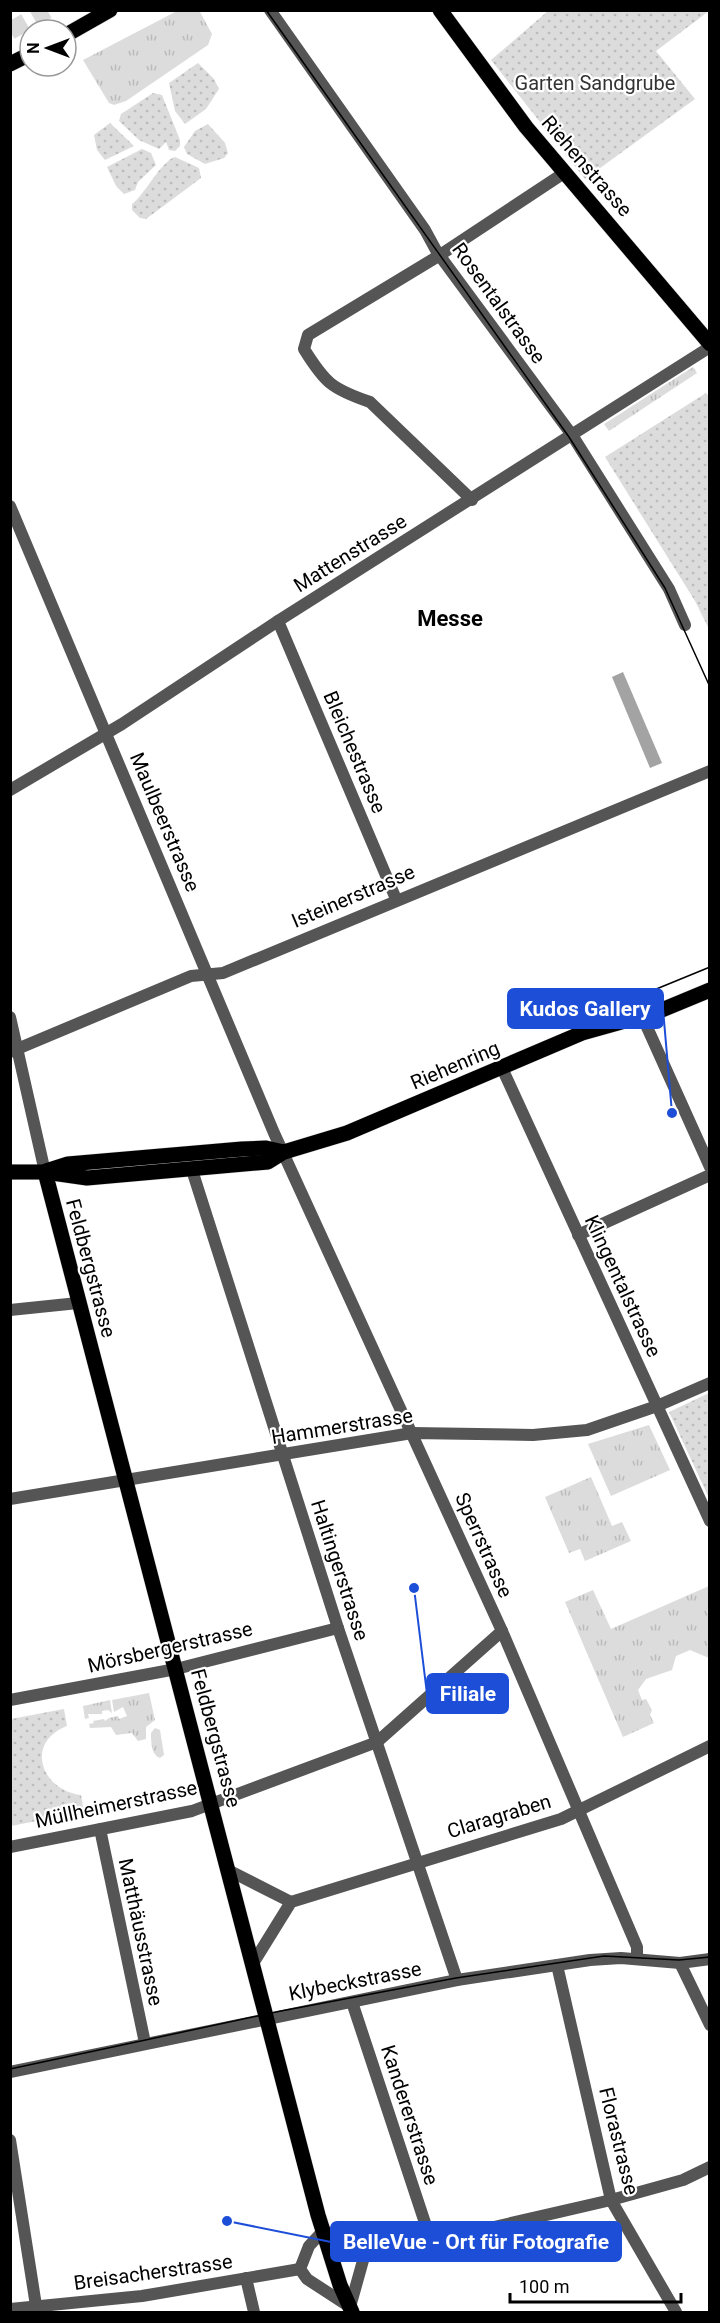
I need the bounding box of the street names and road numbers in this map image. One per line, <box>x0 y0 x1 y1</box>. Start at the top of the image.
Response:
street label: Riehenstrasse <box>537 111 637 221</box>
street label: Rosentalstrasse <box>447 238 551 368</box>
street label: Mattenstrasse <box>289 509 411 597</box>
street label: Bleichestrasse <box>319 687 391 817</box>
street label: Maulbeerstrasse <box>125 749 205 895</box>
street label: Isteinerstrasse <box>288 859 418 933</box>
street label: Riehenring <box>407 1036 503 1094</box>
street label: Feldbergstrasse <box>61 1196 121 1340</box>
street label: Klingentalstrasse <box>580 1211 666 1361</box>
street label: Hammerstrasse <box>270 1403 414 1449</box>
street label: Sperrstrasse <box>450 1489 518 1601</box>
street label: Haltingerstrasse <box>306 1497 374 1643</box>
street label: Mörsbergerstrasse <box>85 1616 255 1678</box>
street label: Feldbergstrasse <box>186 1666 246 1810</box>
street label: Müllheimerstrasse <box>33 1775 199 1833</box>
street label: Claragraben <box>444 1789 554 1843</box>
street label: Matthäusstrasse <box>114 1856 168 2008</box>
street label: Klybeckstrasse <box>287 1956 423 2006</box>
street label: Kandererstrasse <box>376 2042 444 2188</box>
street label: Florastrasse <box>594 2085 644 2197</box>
street label: Breisacherstrasse <box>72 2249 234 2295</box>

